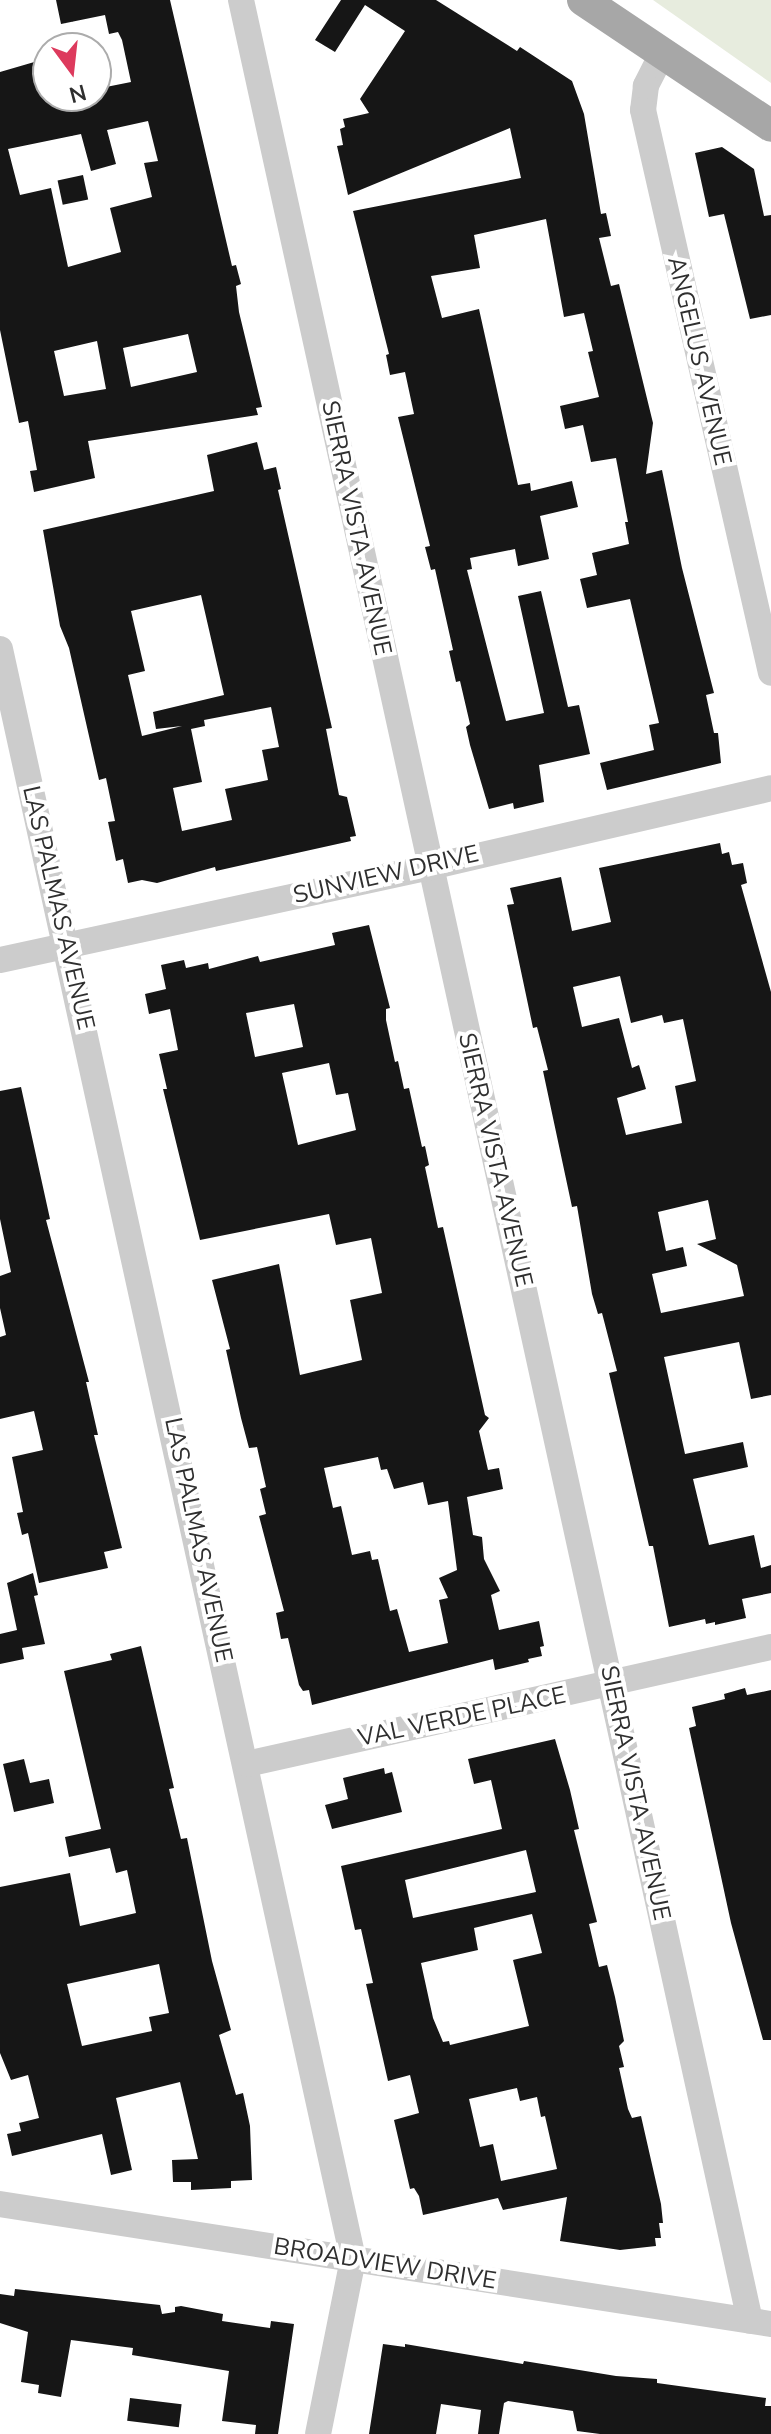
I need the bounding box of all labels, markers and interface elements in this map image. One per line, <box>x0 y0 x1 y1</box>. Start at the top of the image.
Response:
north arrow <box>32 32 112 112</box>
text: N <box>66 77 90 110</box>
street label: ANGELUS AVENUE <box>661 254 737 468</box>
street label: SIERRA VISTA AVENUE <box>315 398 397 658</box>
street label: LAS PALMAS AVENUE <box>16 783 100 1033</box>
street label: SUNVIEW DRIVE <box>290 840 482 910</box>
street label: SIERRA VISTA AVENUE <box>452 1030 538 1290</box>
street label: LAS PALMAS AVENUE <box>158 1415 238 1665</box>
street label: SIERRA VISTA AVENUE <box>594 1663 676 1923</box>
street label: VAL VERDE PLACE <box>356 1681 568 1753</box>
street label: BROADVIEW DRIVE <box>272 2232 498 2296</box>

